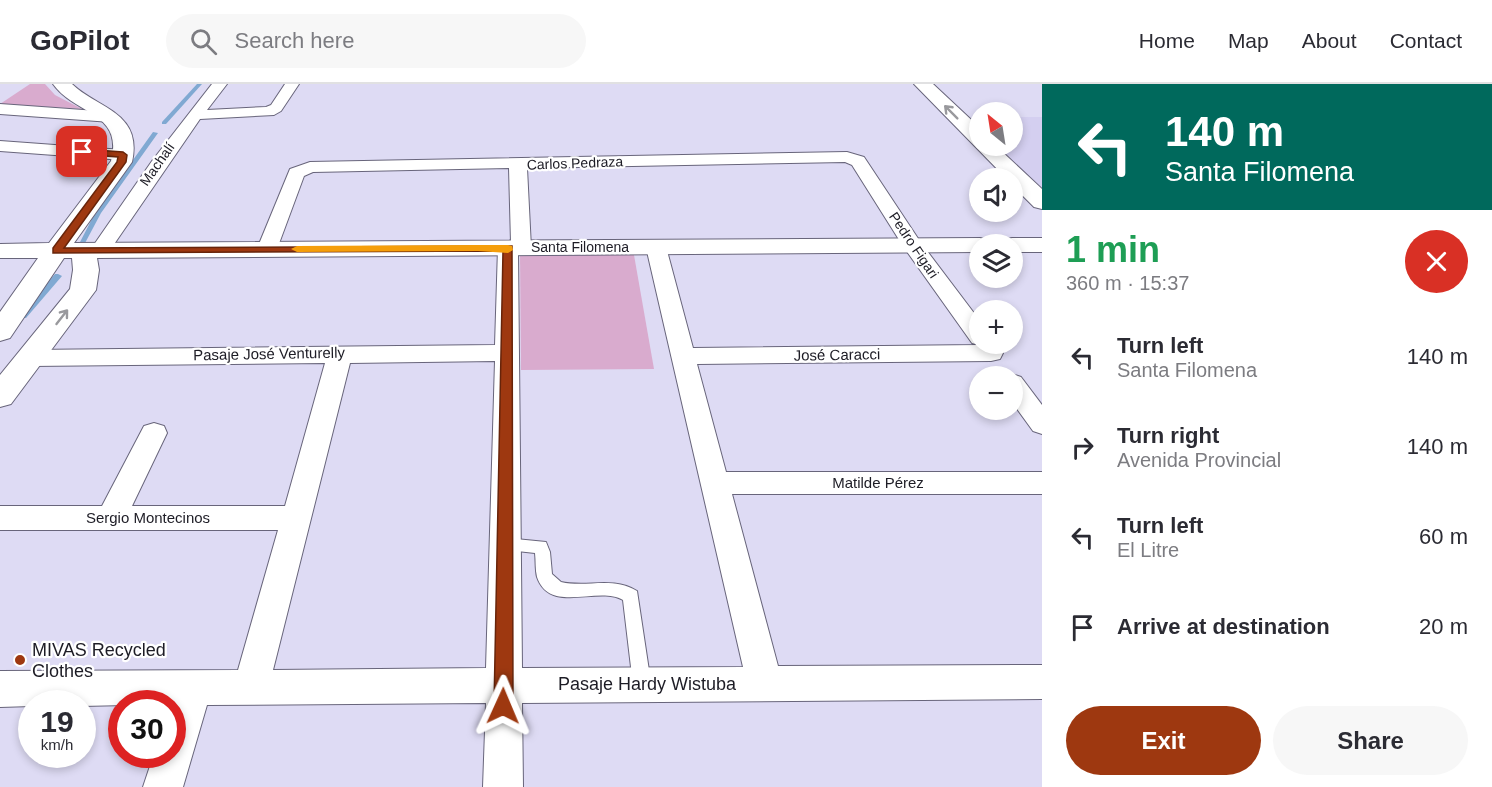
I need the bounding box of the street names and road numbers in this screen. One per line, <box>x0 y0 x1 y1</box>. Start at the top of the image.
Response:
street label: Machalí <box>136 139 178 189</box>
street label: Carlos Pedraza <box>527 153 624 173</box>
street label: Pedro Figari <box>886 209 942 281</box>
street label: Santa Filomena <box>531 239 629 255</box>
street label: Pasaje José Venturelly <box>193 344 346 363</box>
street label: José Caracci <box>793 345 880 364</box>
street label: Matilde Pérez <box>832 474 924 491</box>
street label: Sergio Montecinos <box>86 509 210 526</box>
street label: Pasaje Hardy Wistuba <box>558 674 737 694</box>

